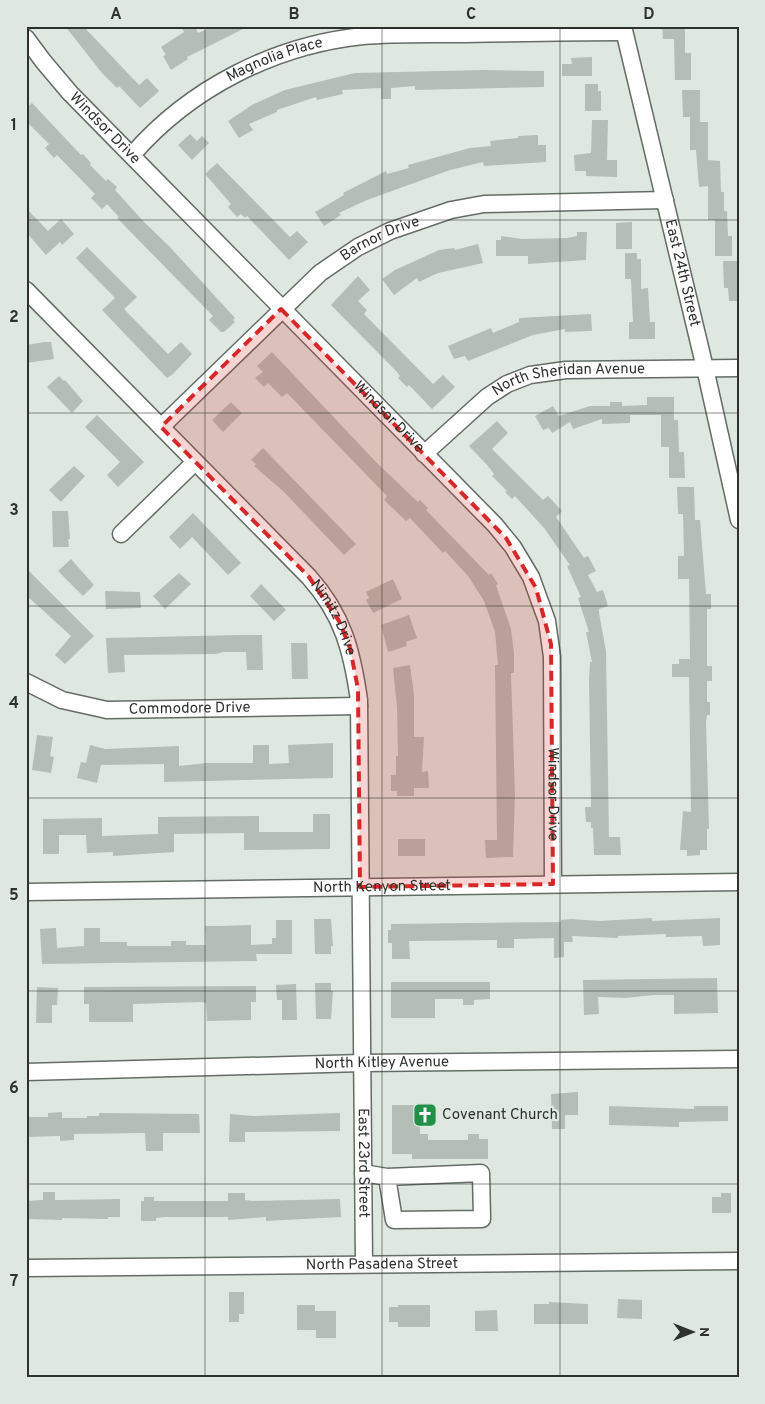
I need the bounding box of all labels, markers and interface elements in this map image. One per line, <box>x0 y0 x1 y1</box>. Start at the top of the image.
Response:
text: A <box>110 5 122 25</box>
text: B <box>288 5 300 25</box>
text: C <box>466 5 476 25</box>
text: D <box>643 5 655 25</box>
street label: Magnolia Place <box>223 33 325 87</box>
street label: Windsor Drive <box>65 88 144 168</box>
text: 1 <box>11 116 17 136</box>
street label: Barnor Drive <box>337 212 422 266</box>
street label: East 24th Street <box>660 217 704 329</box>
text: 2 <box>9 308 19 328</box>
street label: North Sheridan Avenue <box>489 360 645 401</box>
street label: Windsor Drive <box>349 377 428 457</box>
text: 3 <box>9 501 19 521</box>
street label: Nimitz Drive <box>306 576 360 658</box>
text: 4 <box>9 694 19 714</box>
street label: Commodore Drive <box>129 698 251 719</box>
street label: Windsor Drive <box>543 747 562 841</box>
street label: North Kenyon Street <box>313 877 451 897</box>
text: 5 <box>9 886 19 906</box>
street label: North Kitley Avenue <box>315 1053 449 1074</box>
text: 6 <box>9 1079 19 1099</box>
church icon: Covenant Church <box>412 1102 438 1128</box>
place label: Covenant Church <box>442 1106 558 1125</box>
street label: East 23rd Street <box>353 1108 373 1218</box>
street label: North Pasadena Street <box>306 1254 458 1275</box>
text: 7 <box>10 1272 18 1292</box>
north arrow <box>668 1306 718 1356</box>
text: N <box>695 1327 712 1337</box>

